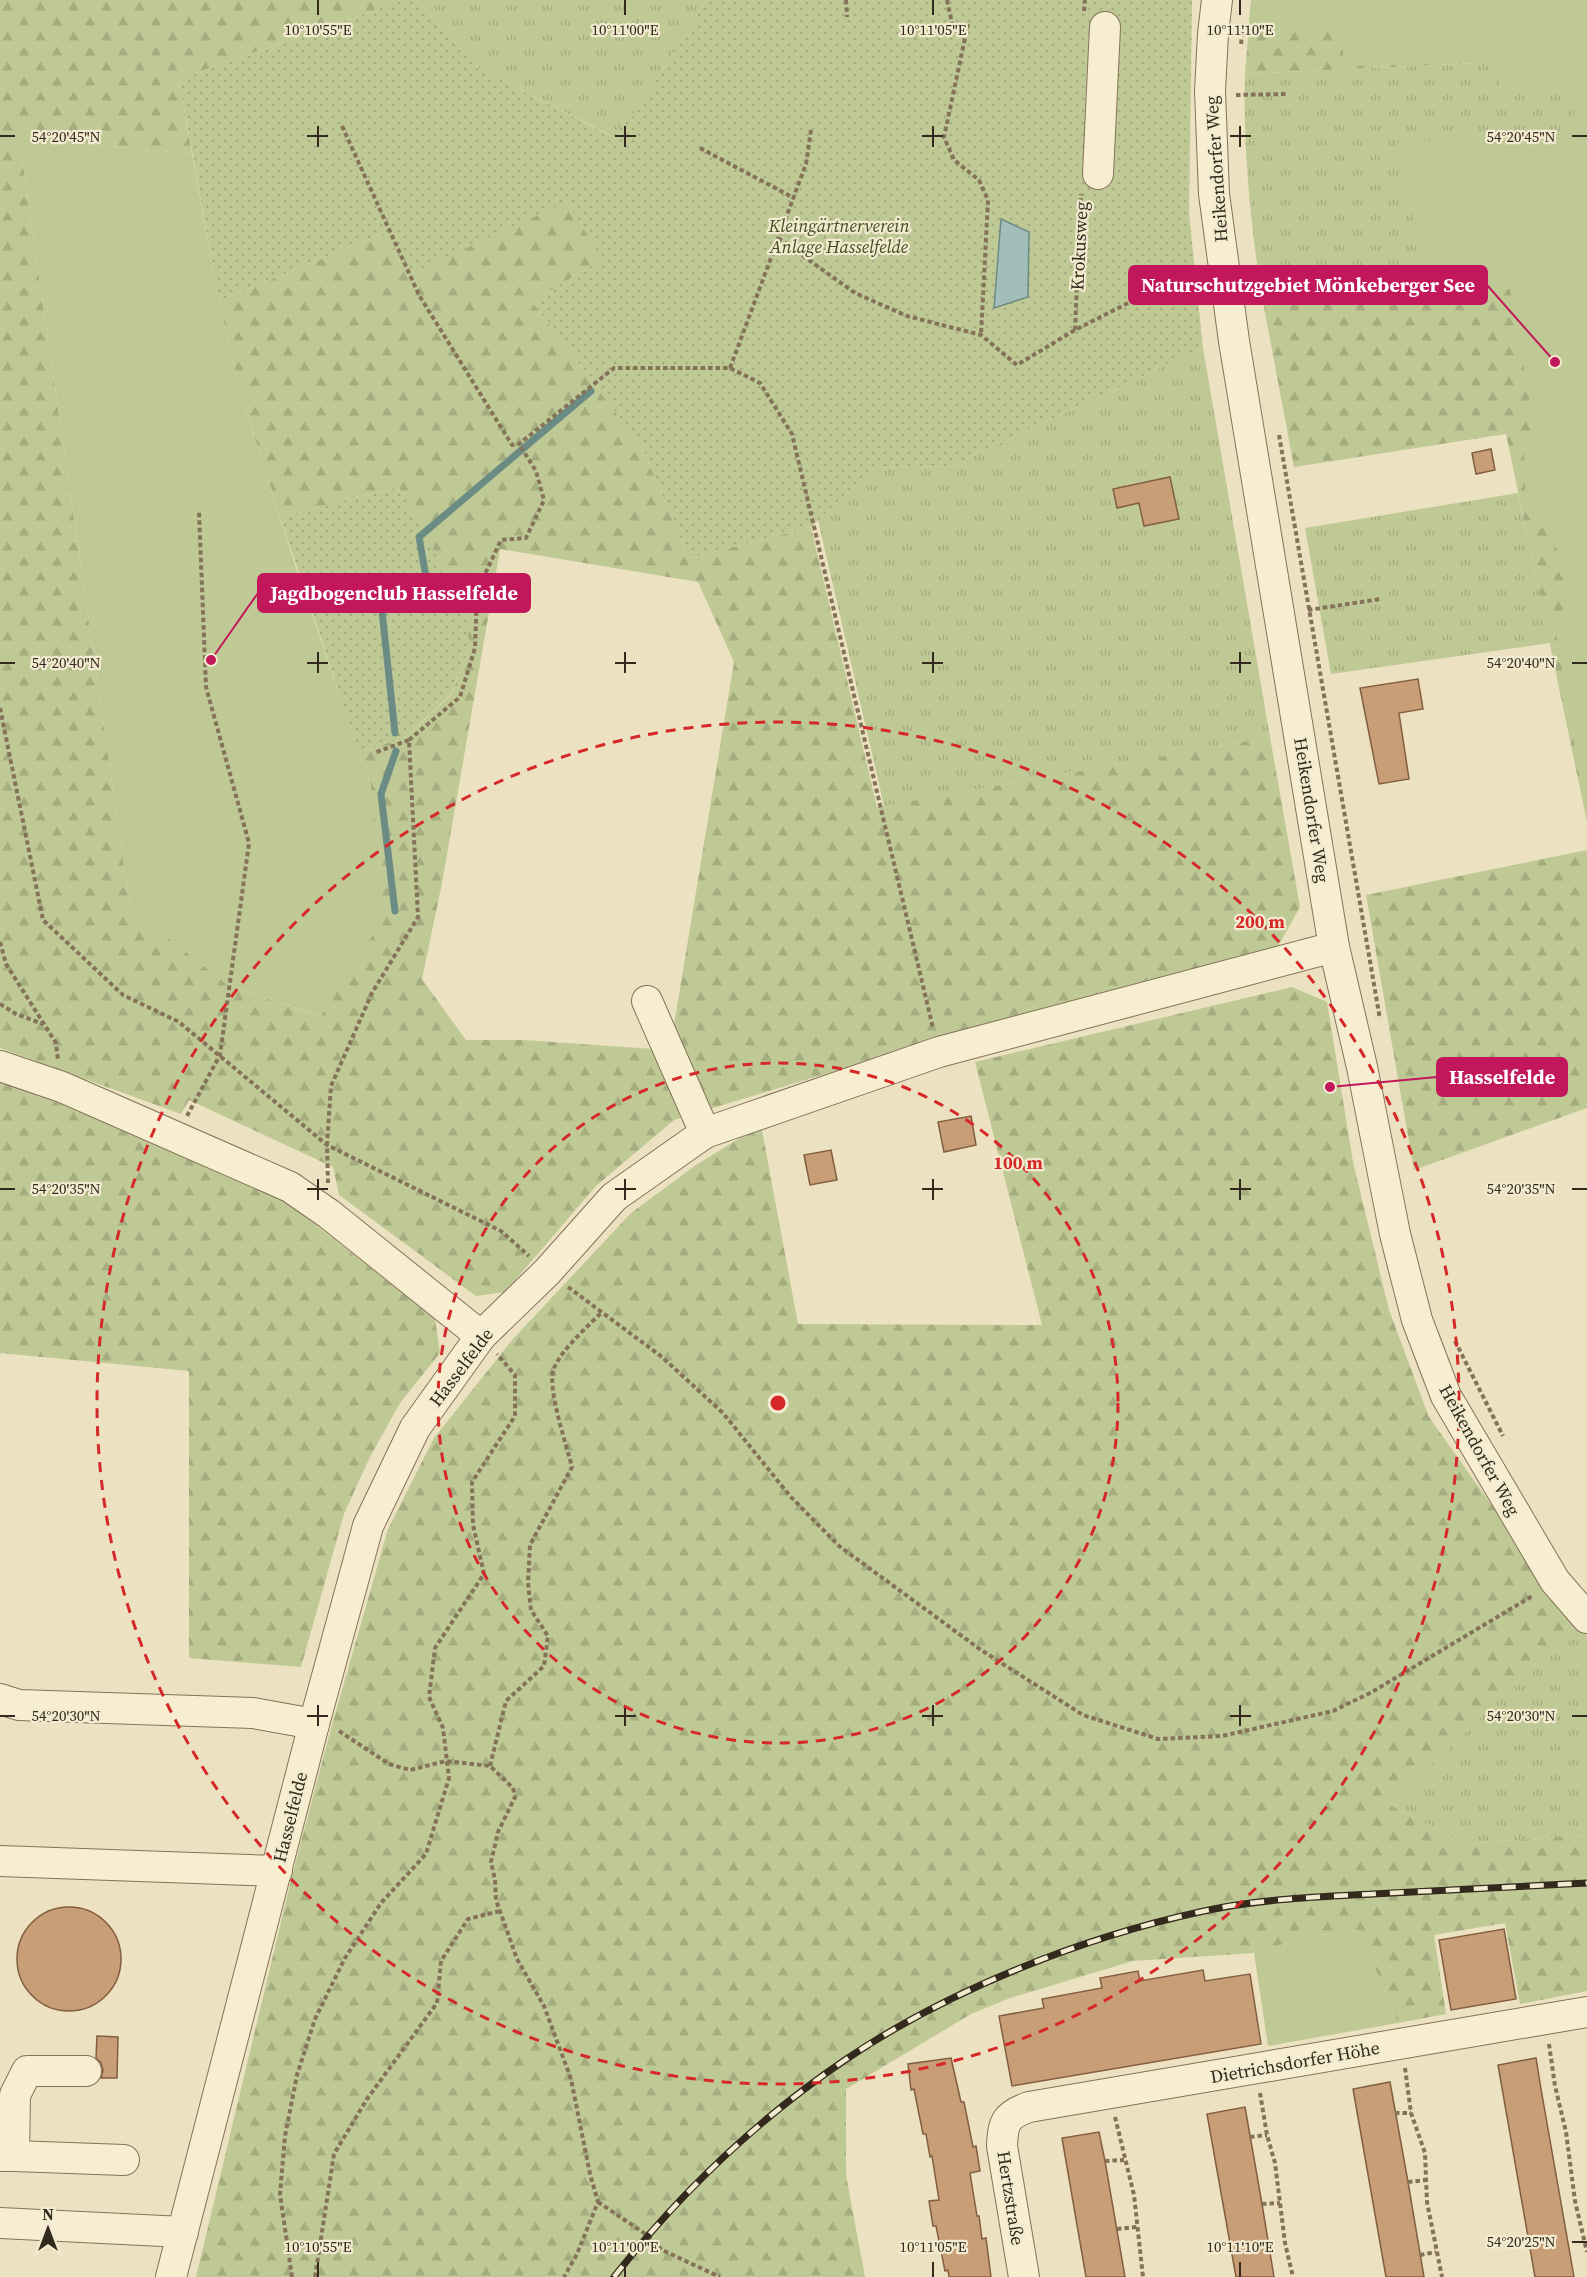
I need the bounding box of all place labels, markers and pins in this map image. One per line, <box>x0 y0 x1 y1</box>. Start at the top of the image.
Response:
callout: Naturschutzgebiet Mönkeberger See <box>1129 266 1487 304</box>
callout: Jagdbogenclub Hasselfelde <box>258 574 530 612</box>
callout: Hasselfelde <box>1437 1058 1567 1096</box>
centre of rings <box>768 1393 788 1413</box>

